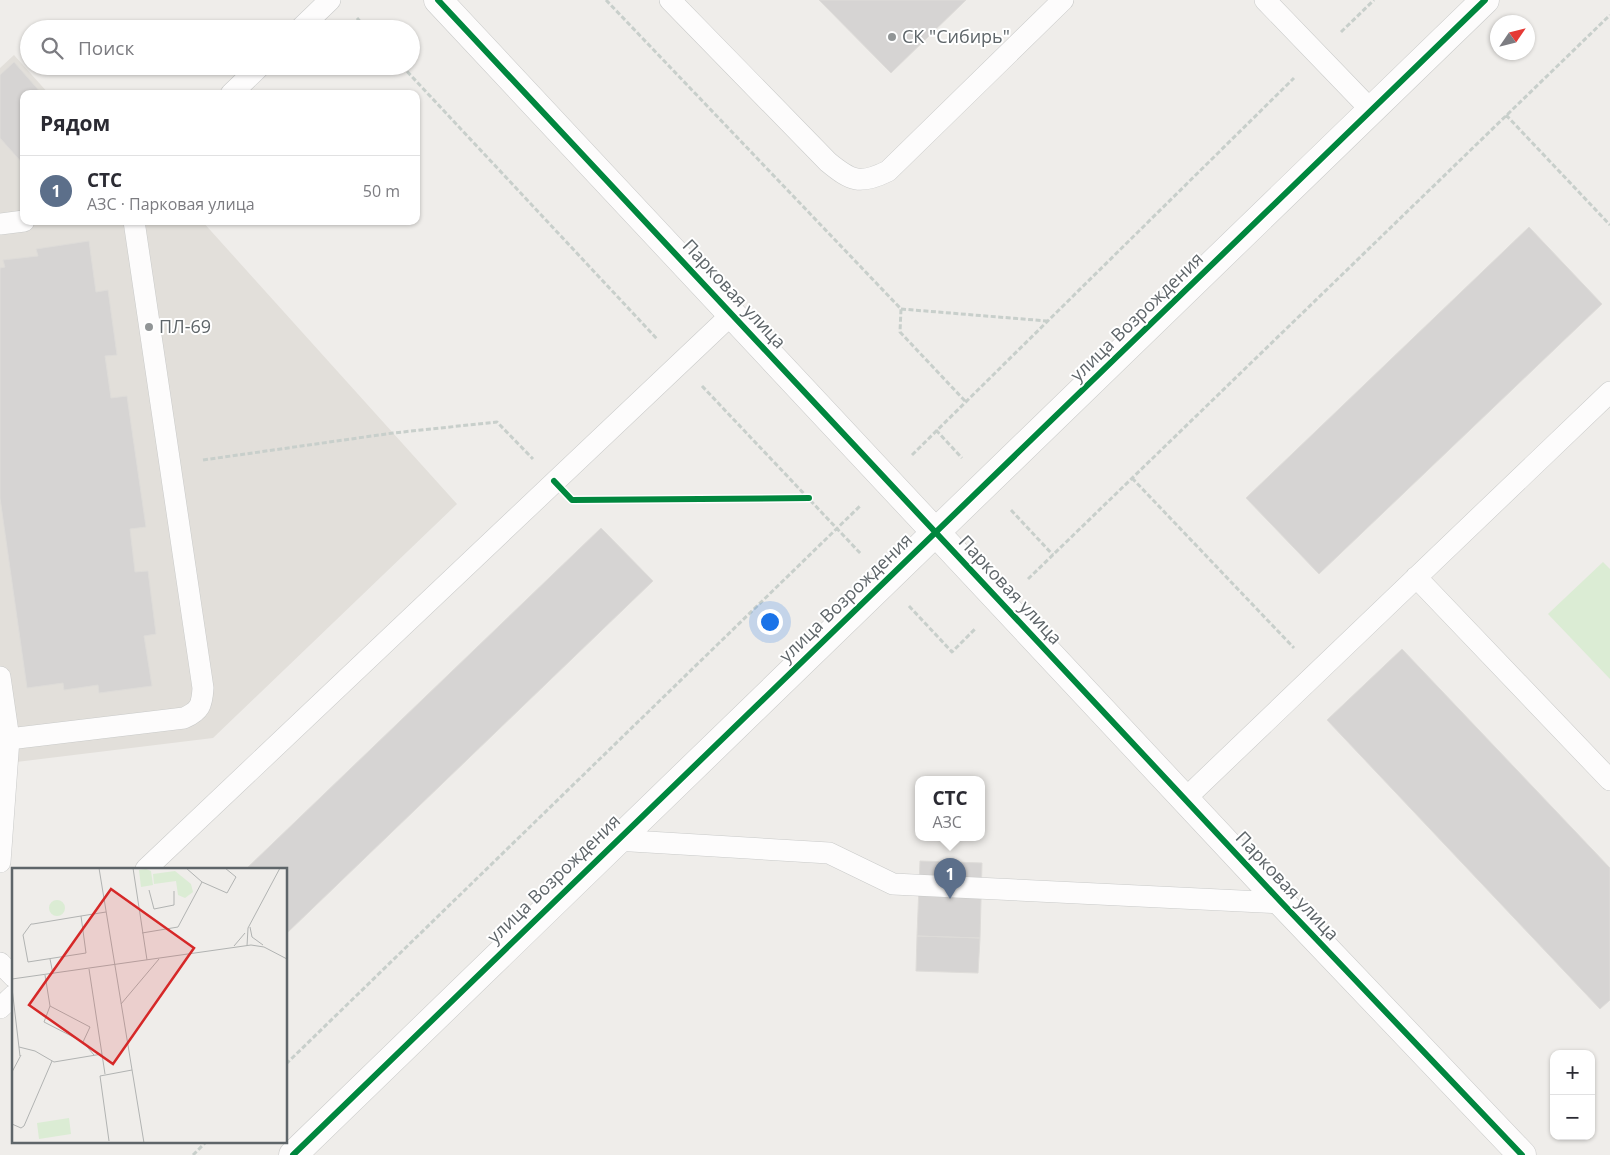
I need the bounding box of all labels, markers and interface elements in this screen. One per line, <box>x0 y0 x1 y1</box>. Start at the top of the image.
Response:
north arrow <box>1490 15 1535 60</box>
search box <box>20 20 420 75</box>
place label: СК "Сибирь" <box>902 24 1010 48</box>
marker: СК "Сибирь" <box>886 31 898 43</box>
icon: search <box>38 34 66 62</box>
text: Поиск <box>78 35 134 61</box>
text: Рядом <box>40 109 110 137</box>
text: СТС <box>87 167 122 193</box>
text: 1 <box>51 180 61 202</box>
text: 50 m <box>363 180 400 202</box>
text: АЗС · Парковая улица <box>87 193 255 215</box>
street label: Парковая улица <box>678 233 792 353</box>
street label: улица Возрождения <box>1065 246 1208 386</box>
place label: ПЛ-69 <box>159 314 211 338</box>
marker: ПЛ-69 <box>143 321 155 333</box>
street label: улица Возрождения <box>774 527 917 667</box>
street label: Парковая улица <box>954 529 1068 649</box>
your location <box>757 609 783 635</box>
popup <box>915 776 985 841</box>
text: СТС <box>932 785 968 811</box>
street label: улица Возрождения <box>482 808 625 948</box>
text: АЗС <box>932 811 962 833</box>
street label: Парковая улица <box>1231 825 1345 945</box>
pin: 1 <box>934 858 966 899</box>
inset map <box>12 868 288 1142</box>
map controls <box>1550 1050 1595 1140</box>
button: + <box>1550 1050 1595 1095</box>
button: − <box>1550 1095 1595 1140</box>

